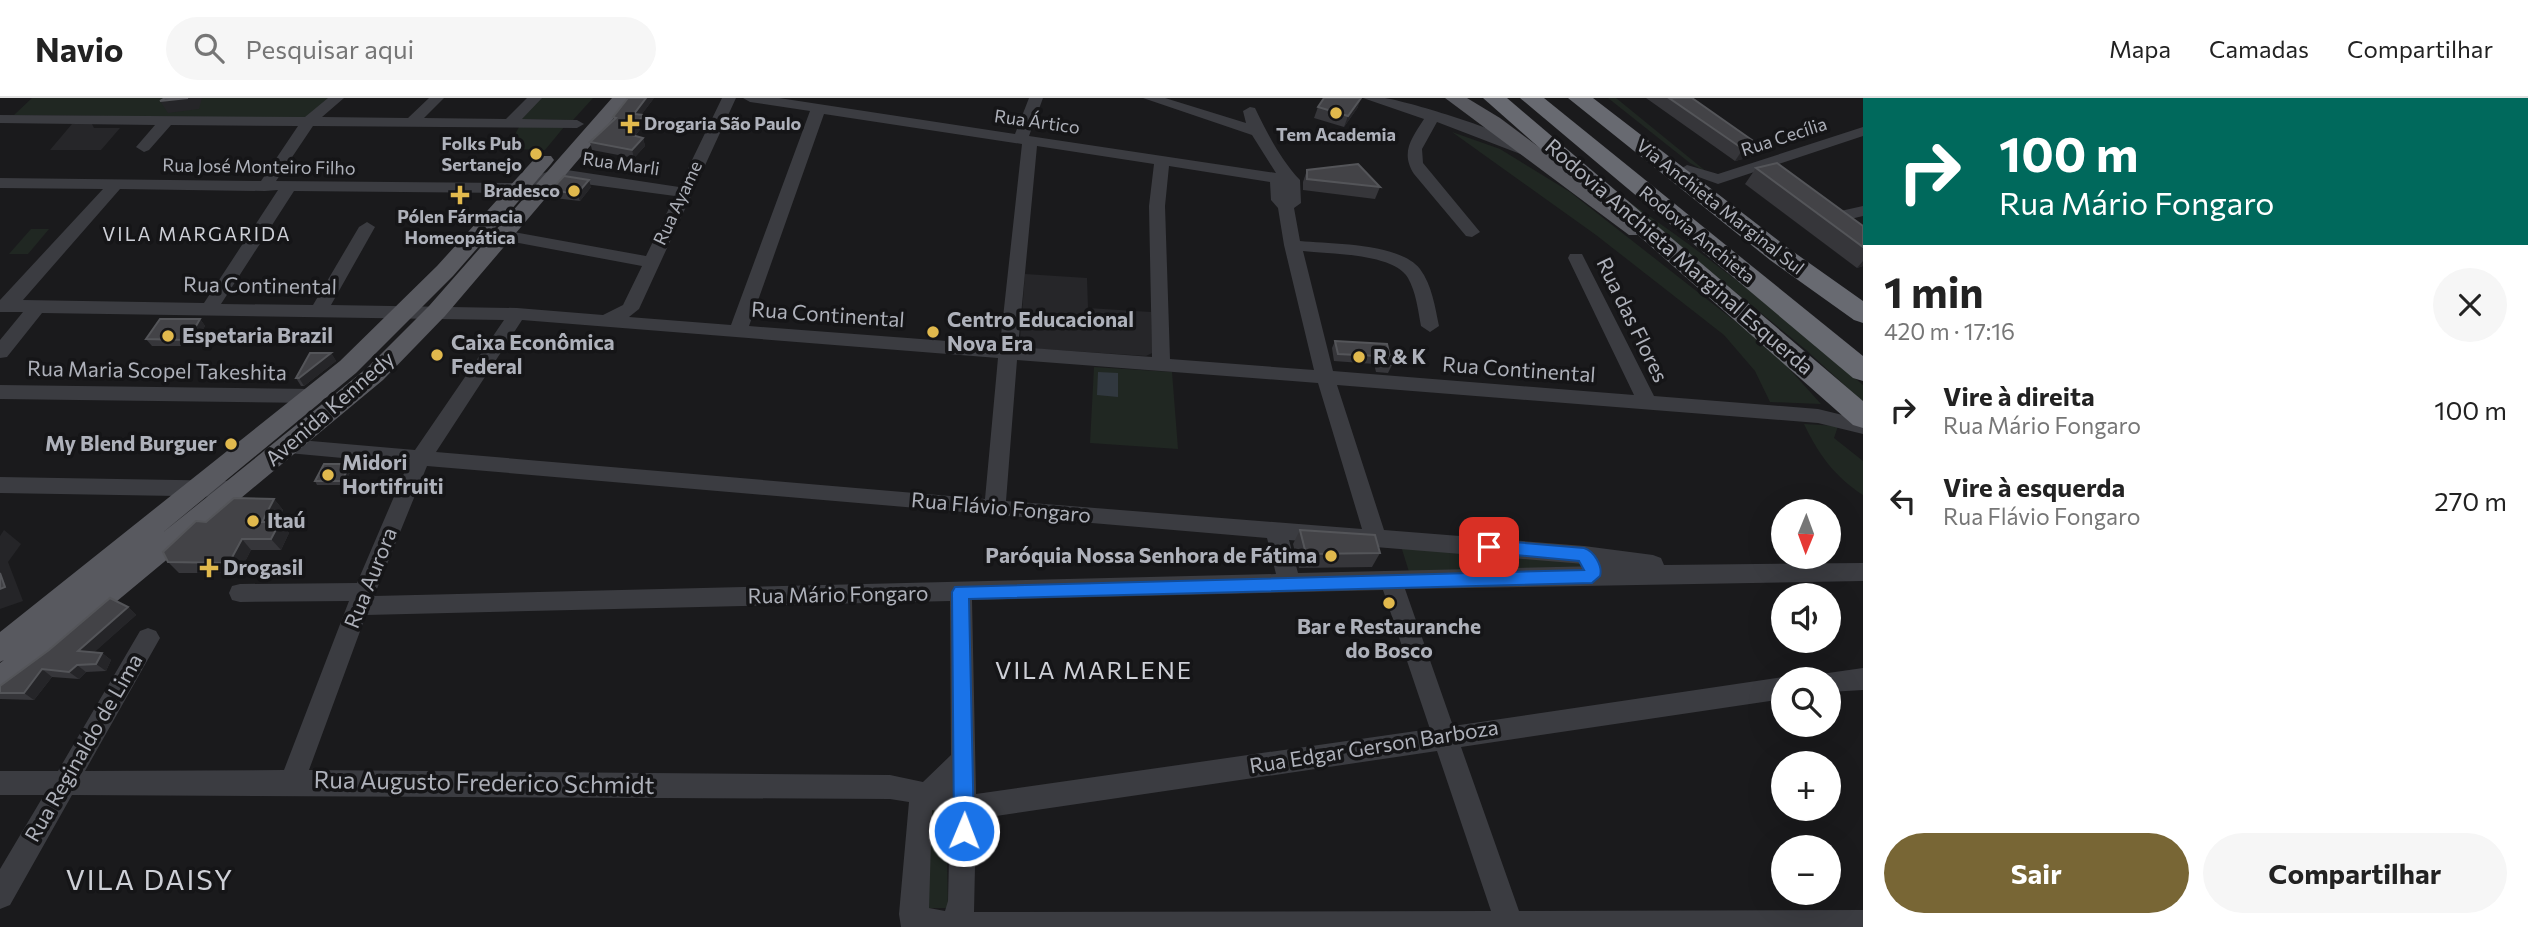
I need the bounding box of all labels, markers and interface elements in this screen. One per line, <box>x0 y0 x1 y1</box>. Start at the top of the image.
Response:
search box <box>166 17 656 80</box>
text: Navio <box>35 28 124 69</box>
icon: search <box>190 29 228 67</box>
text: Pesquisar aqui <box>246 33 414 64</box>
text: Mapa <box>2109 34 2171 63</box>
text: Camadas <box>2209 34 2309 63</box>
text: Compartilhar <box>2347 34 2493 63</box>
street label: Rua Ártico <box>993 104 1081 138</box>
marker: Tem Academia <box>1328 105 1344 121</box>
place label: Drogaria São Paulo <box>644 112 802 134</box>
street label: Rua Cecília <box>1738 112 1829 160</box>
marker: Drogaria São Paulo <box>622 116 638 132</box>
text: 100 m <box>1999 122 2138 182</box>
place label: Tem Academia <box>1276 123 1396 145</box>
icon: right <box>1884 126 1975 217</box>
place label: Folks Pub Sertanejo <box>441 132 522 175</box>
street label: Rodovia Anchieta Marginal Esquerda <box>1541 133 1819 379</box>
street label: Via Anchieta Marginal Sul <box>1632 134 1809 279</box>
marker: Folks Pub Sertanejo <box>528 146 544 162</box>
street label: Rua Marli <box>581 147 661 179</box>
street label: Rua José Monteiro Filho <box>162 153 356 179</box>
street label: Rua Ayame <box>648 157 706 248</box>
place label: Bradesco <box>483 179 560 201</box>
street label: Rodovia Anchieta <box>1635 181 1760 288</box>
text: Rua Mário Fongaro <box>1999 182 2274 222</box>
marker: Bradesco <box>566 183 582 199</box>
marker: Pólen Fármacia Homeopática <box>452 187 468 203</box>
place label: Pólen Fármacia Homeopática <box>397 205 523 248</box>
district label: VILA MARGARIDA <box>102 222 292 245</box>
street label: Rua das Flores <box>1592 253 1674 386</box>
text: 1 min <box>1884 265 1984 317</box>
button: close <box>2433 268 2507 342</box>
street label: Rua Continental <box>183 271 337 298</box>
street label: Rua Continental <box>751 296 906 331</box>
place label: Centro Educacional Nova Era <box>947 306 1134 355</box>
text: 420 m · 17:16 <box>1884 317 2015 345</box>
place label: Espetaria Brazil <box>182 322 333 347</box>
marker: Centro Educacional Nova Era <box>925 324 941 340</box>
marker: Espetaria Brazil <box>160 328 176 344</box>
place label: Caixa Econômica Federal <box>451 329 615 378</box>
place label: R & K <box>1373 343 1427 368</box>
street label: Avenida Kennedy <box>260 345 399 471</box>
marker: Caixa Econômica Federal <box>429 347 445 363</box>
marker: R & K <box>1351 349 1367 365</box>
street label: Rua Continental <box>1442 351 1597 386</box>
street label: Rua Maria Scopel Takeshita <box>27 355 287 384</box>
text: Vire à direita <box>1943 380 2095 411</box>
icon: right <box>1884 391 1922 429</box>
text: 100 m <box>2434 394 2507 425</box>
text: Rua Mário Fongaro <box>1943 411 2141 439</box>
place label: My Blend Burguer <box>45 430 217 455</box>
marker: My Blend Burguer <box>223 436 239 452</box>
place label: Midori Hortifruiti <box>342 449 444 498</box>
marker: Midori Hortifruiti <box>320 467 336 483</box>
text: Vire à esquerda <box>1943 471 2125 502</box>
icon: left <box>1884 482 1922 520</box>
text: 270 m <box>2434 485 2507 516</box>
street label: Rua Flávio Fongaro <box>910 486 1092 527</box>
north arrow <box>1771 499 1841 569</box>
map controls <box>1771 499 1841 905</box>
text: Rua Flávio Fongaro <box>1943 502 2141 530</box>
place label: Itaú <box>267 507 306 532</box>
marker: Itaú <box>245 513 261 529</box>
pin <box>1459 517 1519 577</box>
street label: Rua Aurora <box>338 523 401 631</box>
icon: arrive <box>1470 528 1508 566</box>
place label: Paróquia Nossa Senhora de Fátima <box>985 542 1317 567</box>
marker: Paróquia Nossa Senhora de Fátima <box>1323 548 1339 564</box>
place label: Drogasil <box>223 554 303 579</box>
marker: Drogasil <box>201 560 217 576</box>
street label: Rua Mário Fongaro <box>747 579 929 608</box>
button: sound <box>1771 583 1841 653</box>
marker: Bar e Restauranche do Bosco <box>1381 595 1397 611</box>
place label: Bar e Restauranche do Bosco <box>1297 613 1481 662</box>
street label: Rua Reginaldo de Lima <box>19 649 147 846</box>
district label: VILA MARLENE <box>995 655 1193 684</box>
button: search <box>1771 667 1841 737</box>
street label: Rua Edgar Gerson Barboza <box>1247 713 1500 778</box>
button: + <box>1771 751 1841 821</box>
street label: Rua Augusto Frederico Schmidt <box>313 764 655 799</box>
position arrow <box>927 794 1001 868</box>
button: Sair <box>1884 833 2189 913</box>
button: Compartilhar <box>2203 833 2507 913</box>
button: − <box>1771 835 1841 905</box>
district label: VILA DAISY <box>66 862 234 896</box>

